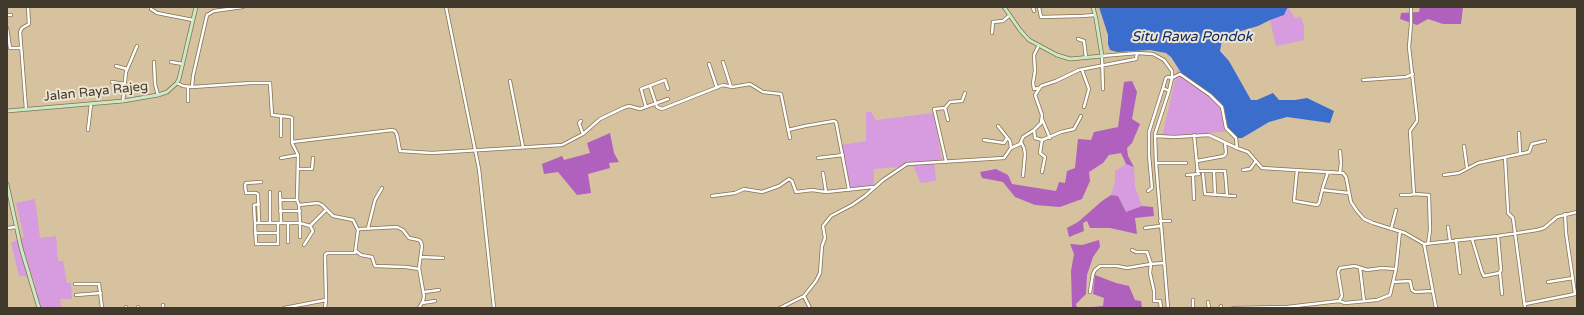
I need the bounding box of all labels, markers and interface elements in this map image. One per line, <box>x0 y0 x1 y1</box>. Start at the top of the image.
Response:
water label: Situ Rawa Pondok <box>1132 29 1252 45</box>
street label: Jalan Raya Rajeg <box>43 79 149 105</box>

